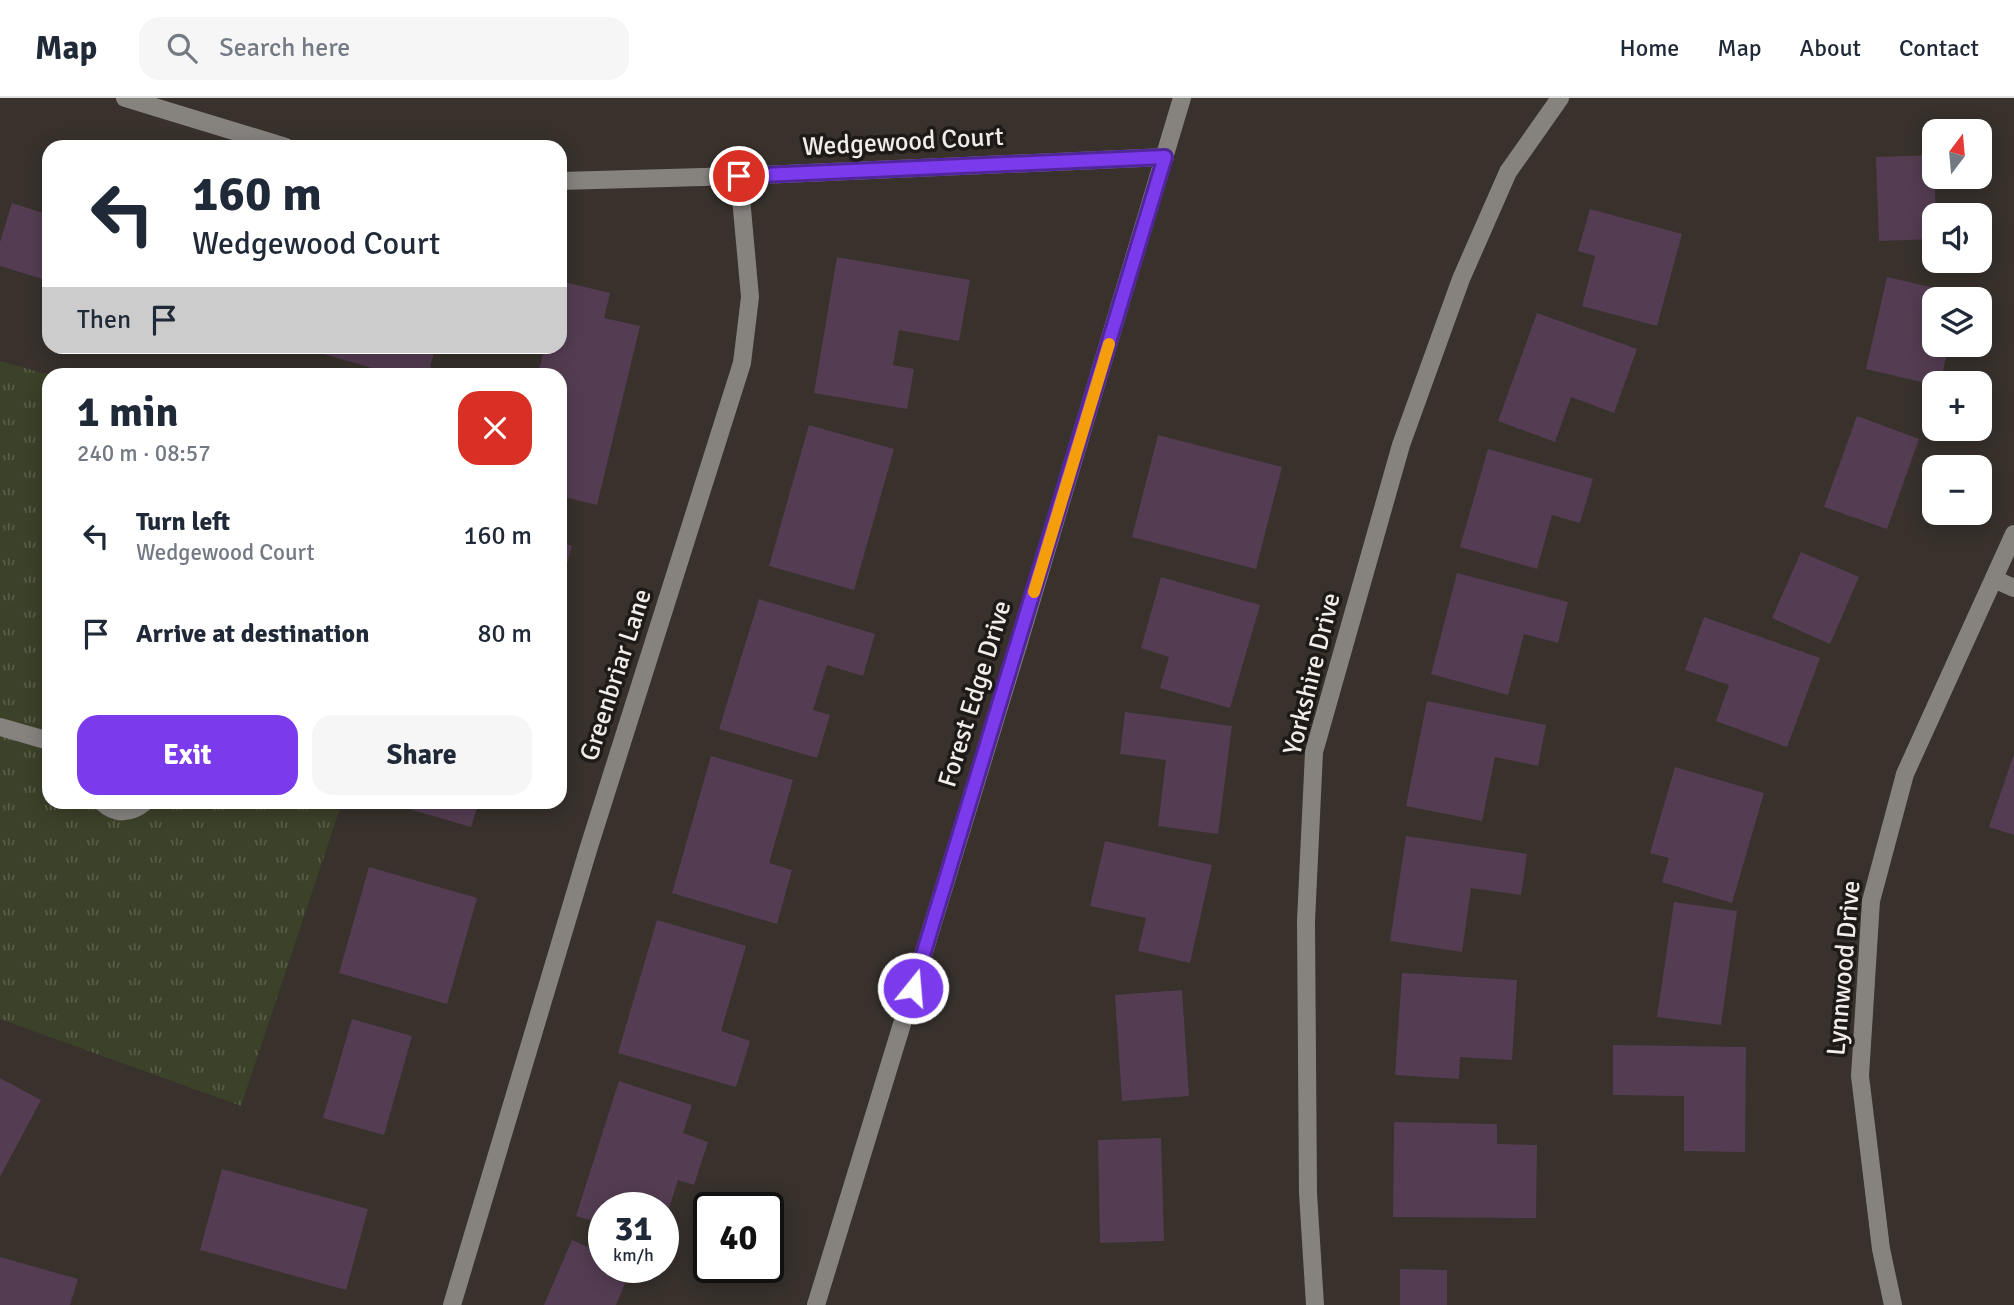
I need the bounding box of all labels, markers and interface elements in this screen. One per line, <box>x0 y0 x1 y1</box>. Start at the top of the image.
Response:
search box <box>139 17 629 80</box>
text: Map <box>35 28 97 69</box>
icon: search <box>163 29 201 67</box>
text: Search here <box>219 32 350 64</box>
text: Home <box>1619 33 1679 63</box>
text: Map <box>1717 33 1762 63</box>
text: About <box>1800 33 1861 63</box>
text: Contact <box>1899 33 1979 63</box>
north arrow <box>1922 119 1992 189</box>
map controls <box>1922 119 1992 525</box>
street label: Wedgewood Court <box>801 121 1005 163</box>
pin <box>709 146 769 206</box>
icon: arrive <box>720 157 758 195</box>
text: 160 m <box>192 164 322 224</box>
icon: left <box>77 168 168 259</box>
button: sound <box>1922 203 1992 273</box>
text: Wedgewood Court <box>192 224 440 263</box>
button: layers <box>1922 287 1992 357</box>
icon: arrive <box>145 301 183 339</box>
text: Then <box>77 304 131 336</box>
button: + <box>1922 371 1992 441</box>
text: 1 min <box>77 387 178 438</box>
button: close <box>458 391 532 465</box>
text: 240 m · 08:57 <box>77 439 211 468</box>
button: − <box>1922 455 1992 525</box>
text: Turn left <box>136 506 230 538</box>
icon: left <box>77 517 115 555</box>
text: 160 m <box>463 520 532 552</box>
text: Wedgewood Court <box>136 538 314 567</box>
street label: Greenbriar Lane <box>573 585 659 765</box>
street label: Yorkshire Drive <box>1276 589 1348 759</box>
street label: Forest Edge Drive <box>931 597 1019 791</box>
icon: arrive <box>77 615 115 653</box>
text: Arrive at destination <box>136 618 369 650</box>
text: 80 m <box>477 618 532 650</box>
button: Exit <box>77 715 298 795</box>
button: Share <box>312 715 532 795</box>
street label: Lynnwood Drive <box>1820 879 1868 1057</box>
position arrow <box>876 951 950 1025</box>
speed limit sign: 40 <box>693 1192 784 1283</box>
text: 31 <box>615 1207 652 1250</box>
text: km/h <box>613 1244 654 1266</box>

